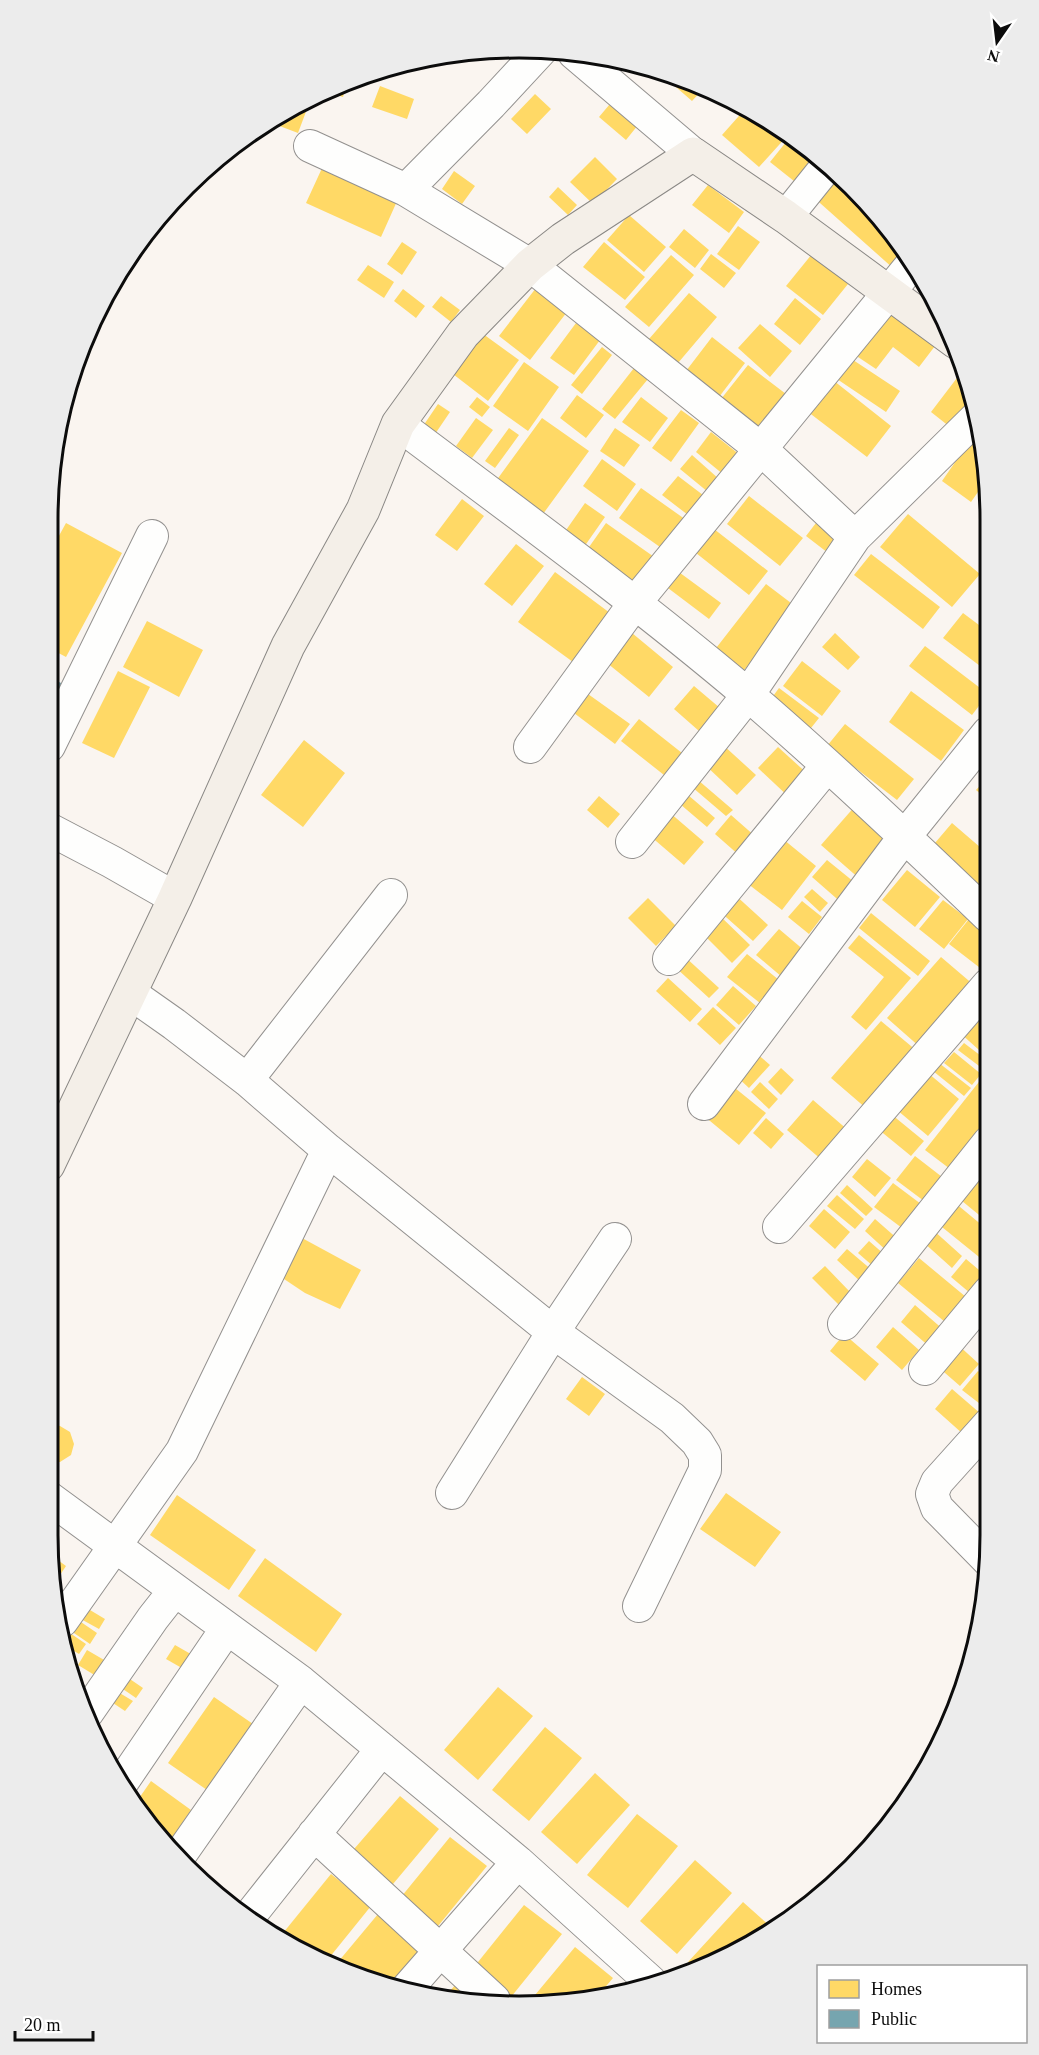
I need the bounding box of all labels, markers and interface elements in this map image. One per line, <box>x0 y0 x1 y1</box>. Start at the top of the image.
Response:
north arrow <box>967 12 1027 72</box>
text: N <box>985 46 1001 66</box>
legend <box>817 1965 1027 2043</box>
text: Homes <box>871 1979 922 1999</box>
scale bar <box>15 2004 93 2042</box>
text: Public <box>871 2009 917 2029</box>
text: 20 m <box>24 2015 61 2035</box>

